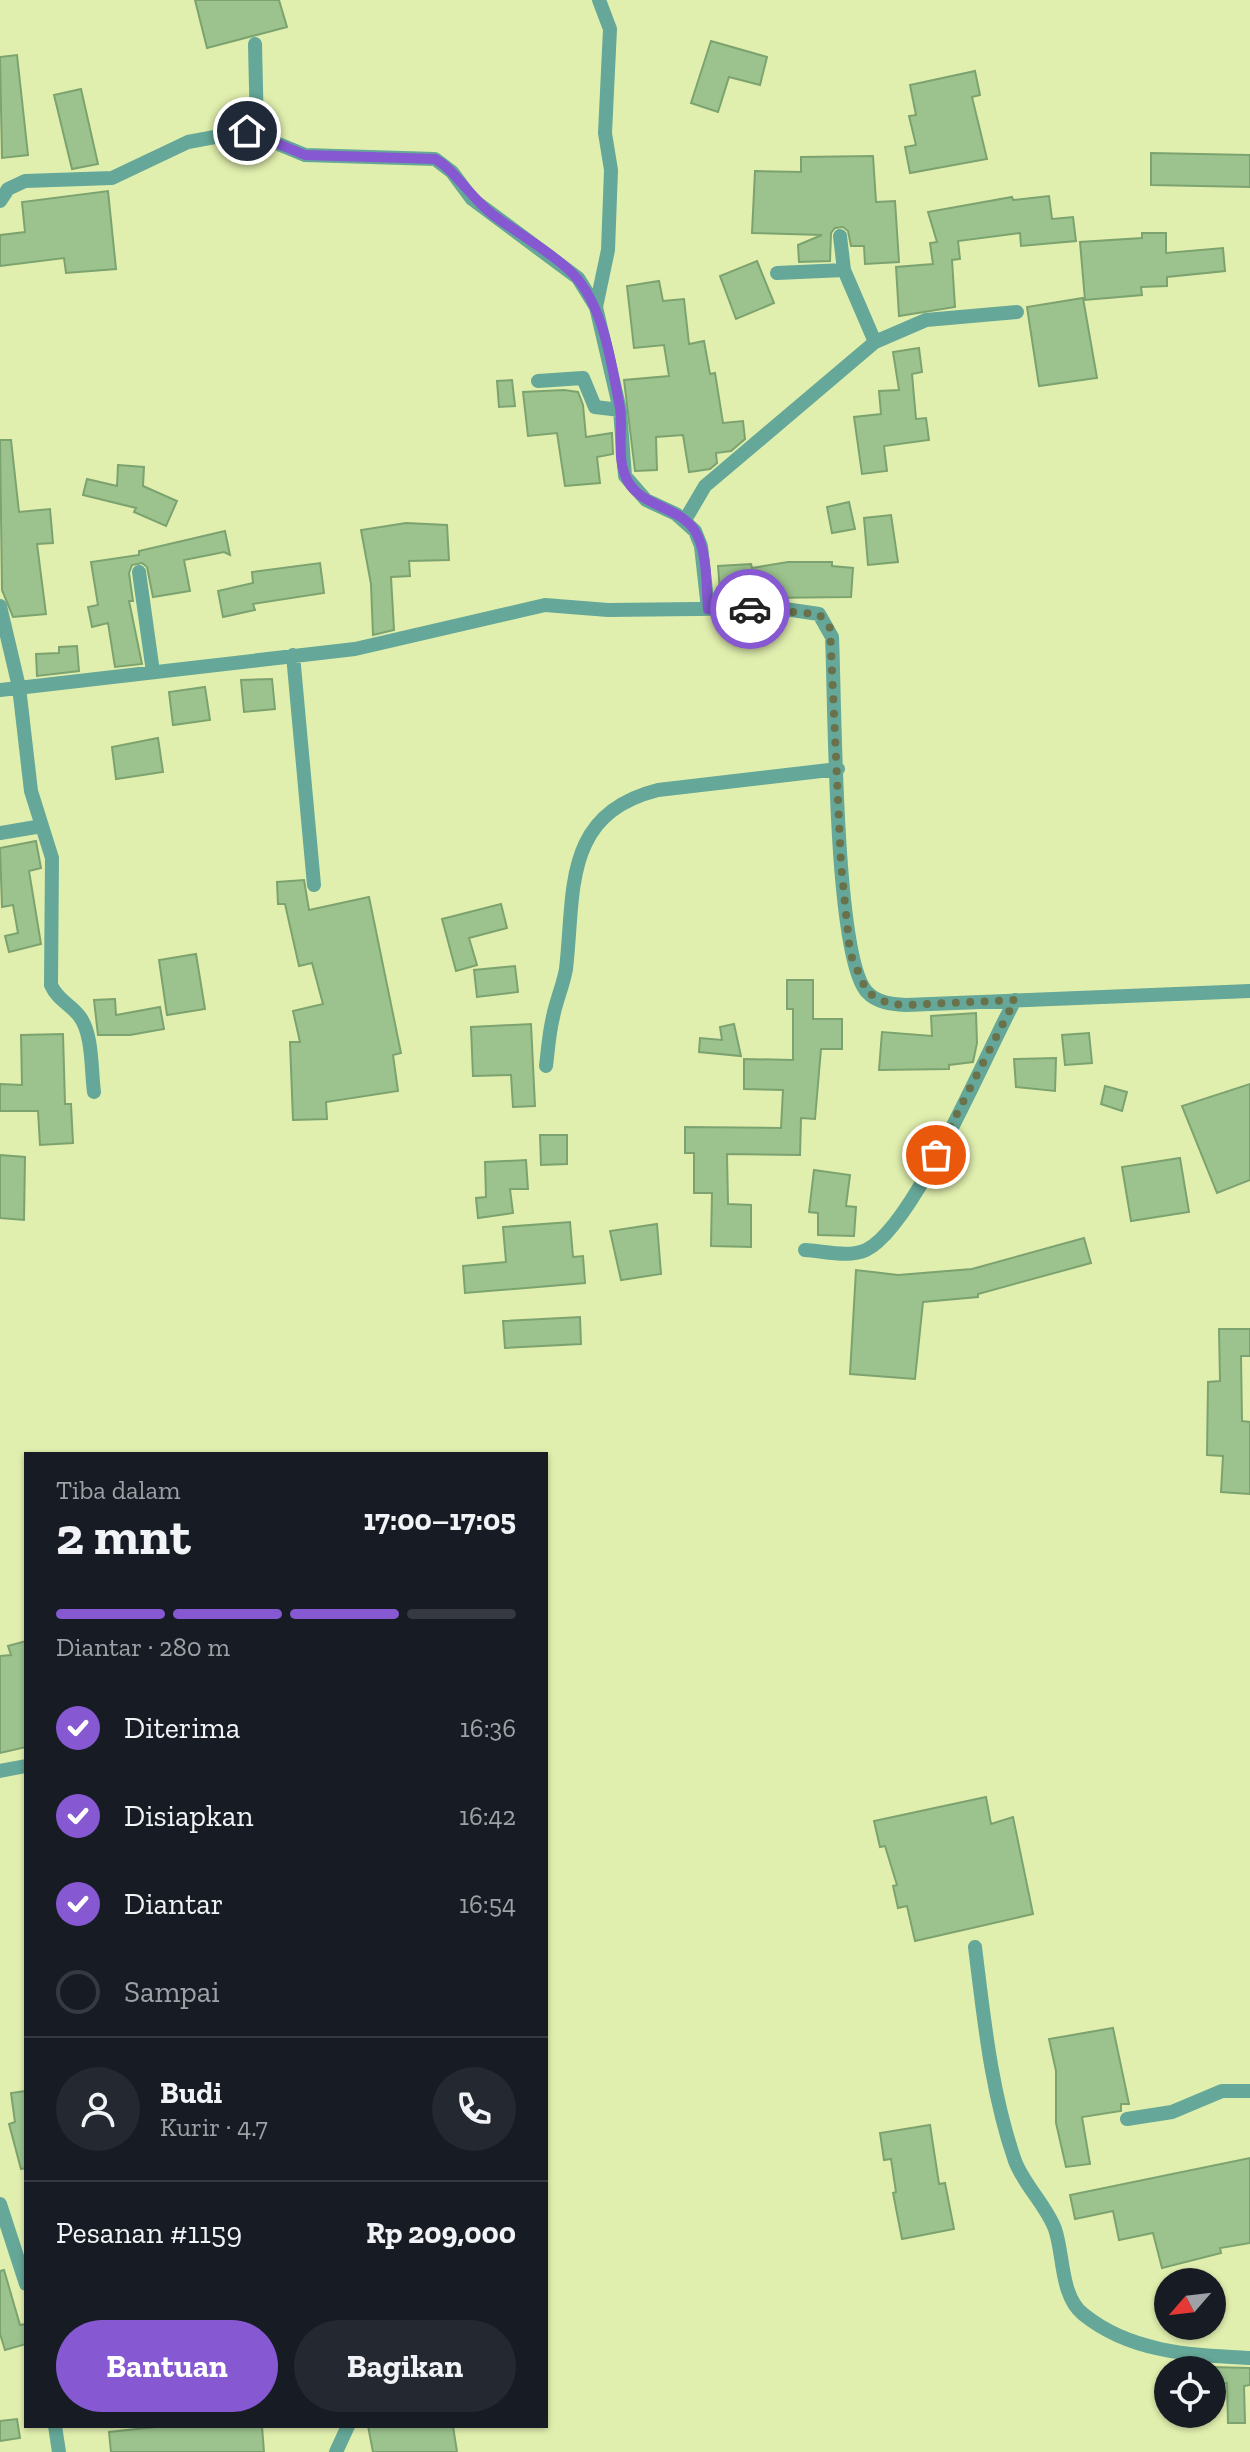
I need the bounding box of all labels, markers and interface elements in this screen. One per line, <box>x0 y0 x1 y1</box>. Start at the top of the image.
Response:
pin <box>213 97 281 165</box>
icon: home <box>225 109 269 153</box>
courier <box>710 569 790 649</box>
icon: car <box>728 587 772 631</box>
pin <box>902 1121 970 1189</box>
icon: bag <box>914 1133 958 1177</box>
text: Tiba dalam <box>56 1474 181 1506</box>
text: 17:00–17:05 <box>364 1502 516 1538</box>
text: 2 mnt <box>56 1505 191 1567</box>
text: Diantar · 280 m <box>56 1631 230 1663</box>
icon: check <box>56 1706 100 1750</box>
text: Diterima <box>124 1710 240 1746</box>
text: 16:36 <box>460 1712 516 1744</box>
icon: check <box>56 1794 100 1838</box>
text: Disiapkan <box>124 1798 253 1834</box>
text: 16:42 <box>459 1800 516 1832</box>
icon: check <box>56 1882 100 1926</box>
text: Diantar <box>124 1886 223 1922</box>
text: 16:54 <box>459 1888 516 1920</box>
text: Sampai <box>124 1974 220 2010</box>
button: person <box>56 2067 140 2151</box>
button: phone <box>432 2067 516 2151</box>
text: Budi <box>160 2075 222 2111</box>
text: Kurir · 4.7 <box>160 2111 268 2143</box>
text: Pesanan #1159 <box>56 2215 242 2251</box>
text: Rp 209,000 <box>366 2215 516 2251</box>
north arrow <box>1154 2268 1226 2340</box>
map controls <box>1154 2268 1226 2428</box>
button: Bantuan <box>56 2320 278 2412</box>
button: Bagikan <box>294 2320 516 2412</box>
button: locate <box>1154 2356 1226 2428</box>

